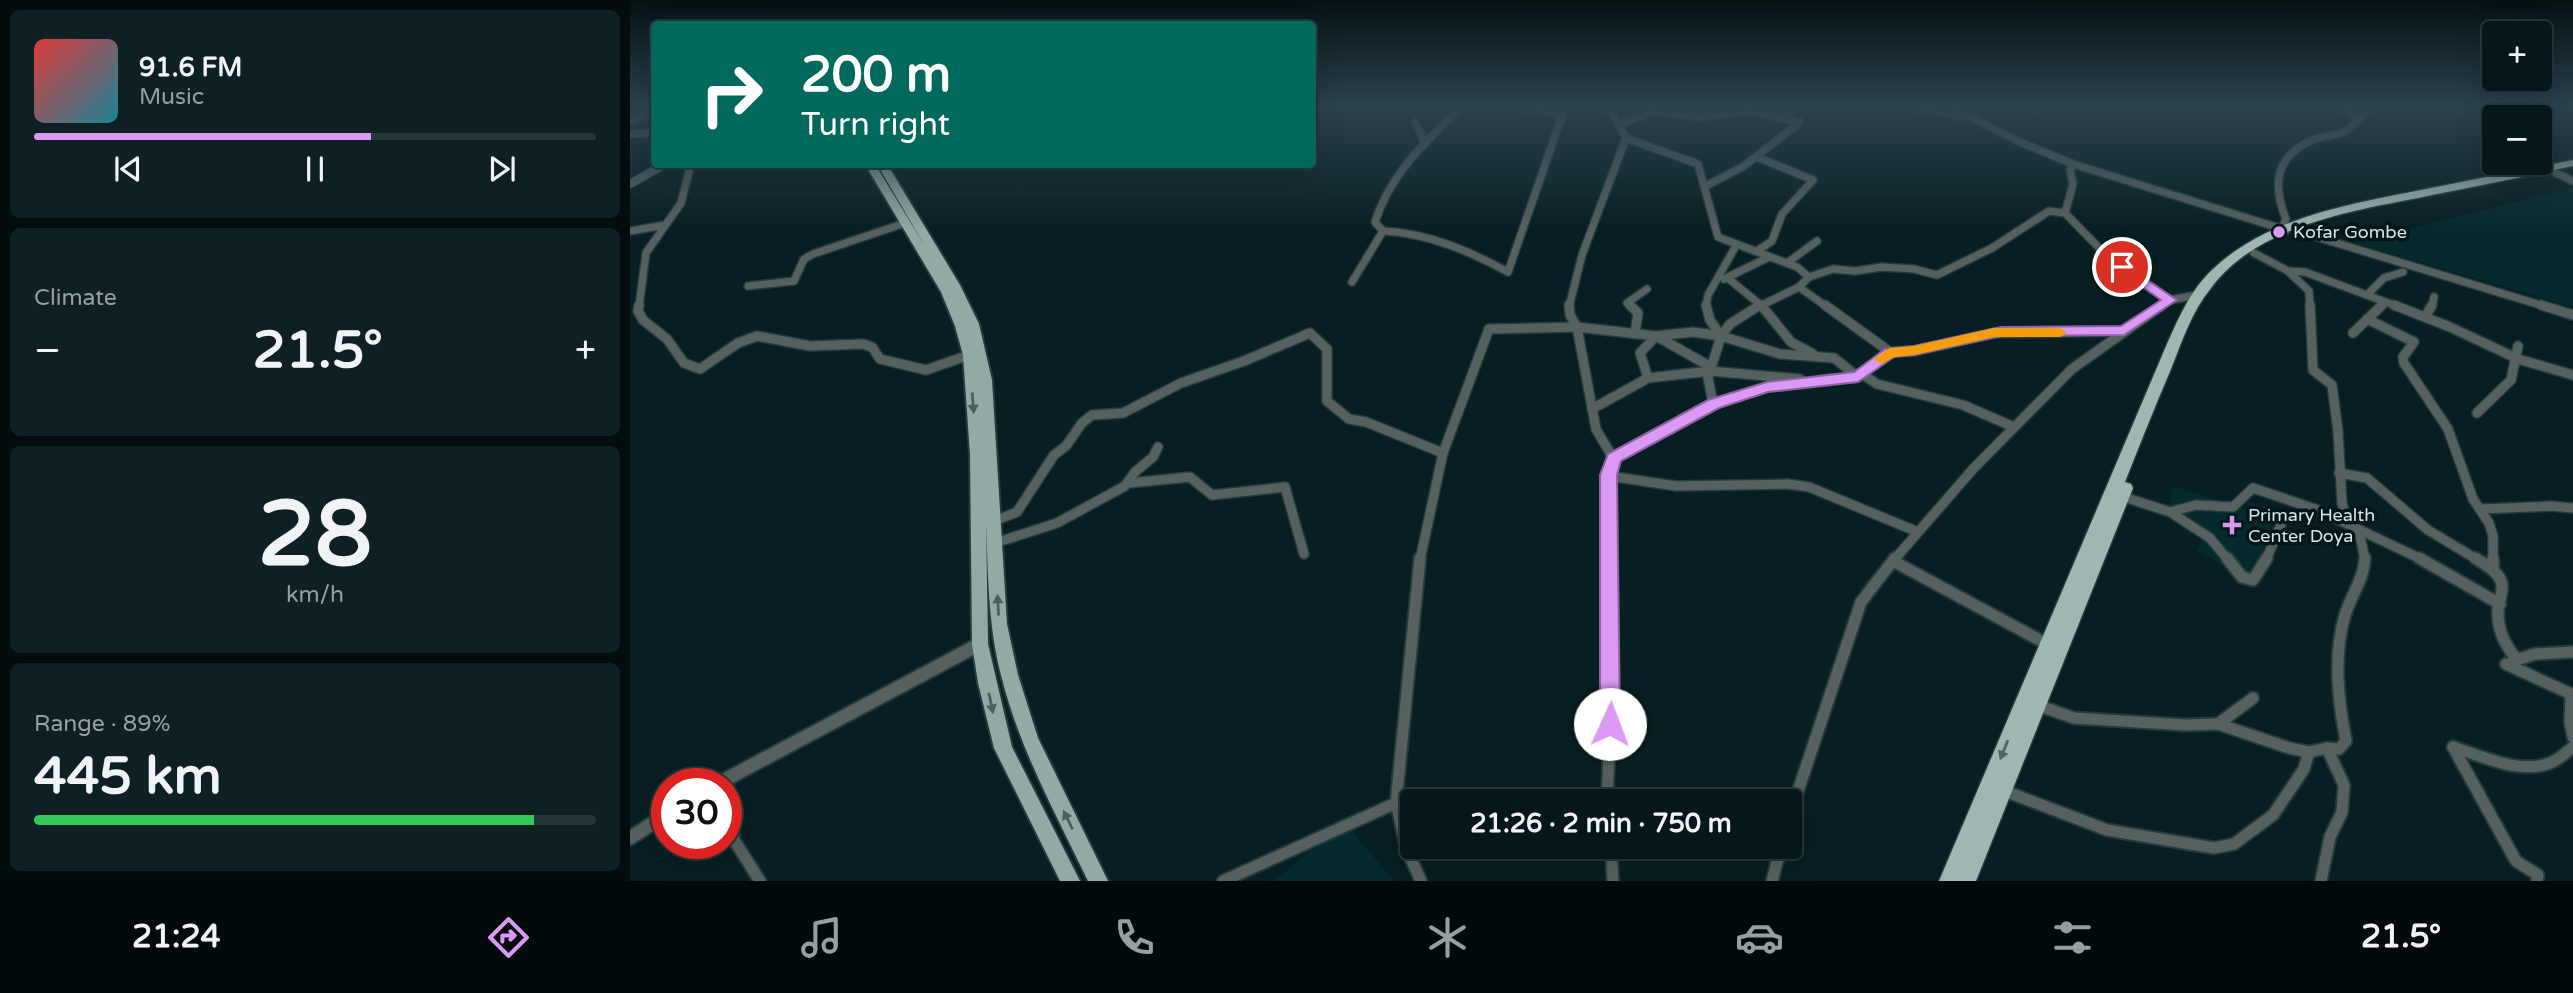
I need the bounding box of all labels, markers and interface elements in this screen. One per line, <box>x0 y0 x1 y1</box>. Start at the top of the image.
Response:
map controls <box>2482 21 2552 175</box>
button: + <box>2482 21 2552 91</box>
text: 200 m <box>801 46 951 105</box>
icon: right <box>686 49 777 140</box>
text: 91.6 FM <box>139 52 242 83</box>
text: Music <box>139 83 204 111</box>
button: − <box>2482 105 2552 175</box>
text: Turn right <box>801 106 950 144</box>
icon: previous <box>109 150 147 188</box>
icon: pause <box>296 150 334 188</box>
icon: next <box>483 150 521 188</box>
place label: Kofar Gombe <box>2293 221 2407 243</box>
marker: Kofar Gombe <box>2271 224 2287 240</box>
pin <box>2092 237 2152 297</box>
icon: arrive <box>2103 248 2141 286</box>
text: Climate <box>34 284 117 312</box>
text: 21.5° <box>253 319 383 382</box>
text: − <box>34 328 61 374</box>
text: + <box>575 328 596 374</box>
one-way arrow <box>968 392 979 414</box>
text: 28 <box>258 480 372 590</box>
place label: Primary Health Center Doya <box>2248 504 2375 547</box>
marker: Primary Health Center Doya <box>2222 515 2242 535</box>
text: km/h <box>286 581 344 609</box>
one-way arrow <box>993 594 1004 616</box>
position arrow <box>1573 687 1647 761</box>
one-way arrow <box>986 692 997 714</box>
text: Range · 89% <box>34 710 170 738</box>
one-way arrow <box>1998 740 2010 760</box>
text: 445 km <box>34 745 222 808</box>
speed limit sign: 30 <box>651 768 742 859</box>
text: 21:26 · 2 min · 750 m <box>1470 808 1732 839</box>
one-way arrow <box>1062 810 1074 830</box>
icon: directions <box>484 913 533 962</box>
icon: music <box>797 913 846 962</box>
icon: phone <box>1110 913 1159 962</box>
icon: climate <box>1423 913 1472 962</box>
icon: car <box>1735 913 1784 962</box>
icon: filters <box>2048 913 2097 962</box>
text: 21:24 <box>132 918 221 956</box>
text: 21.5° <box>2361 918 2441 956</box>

